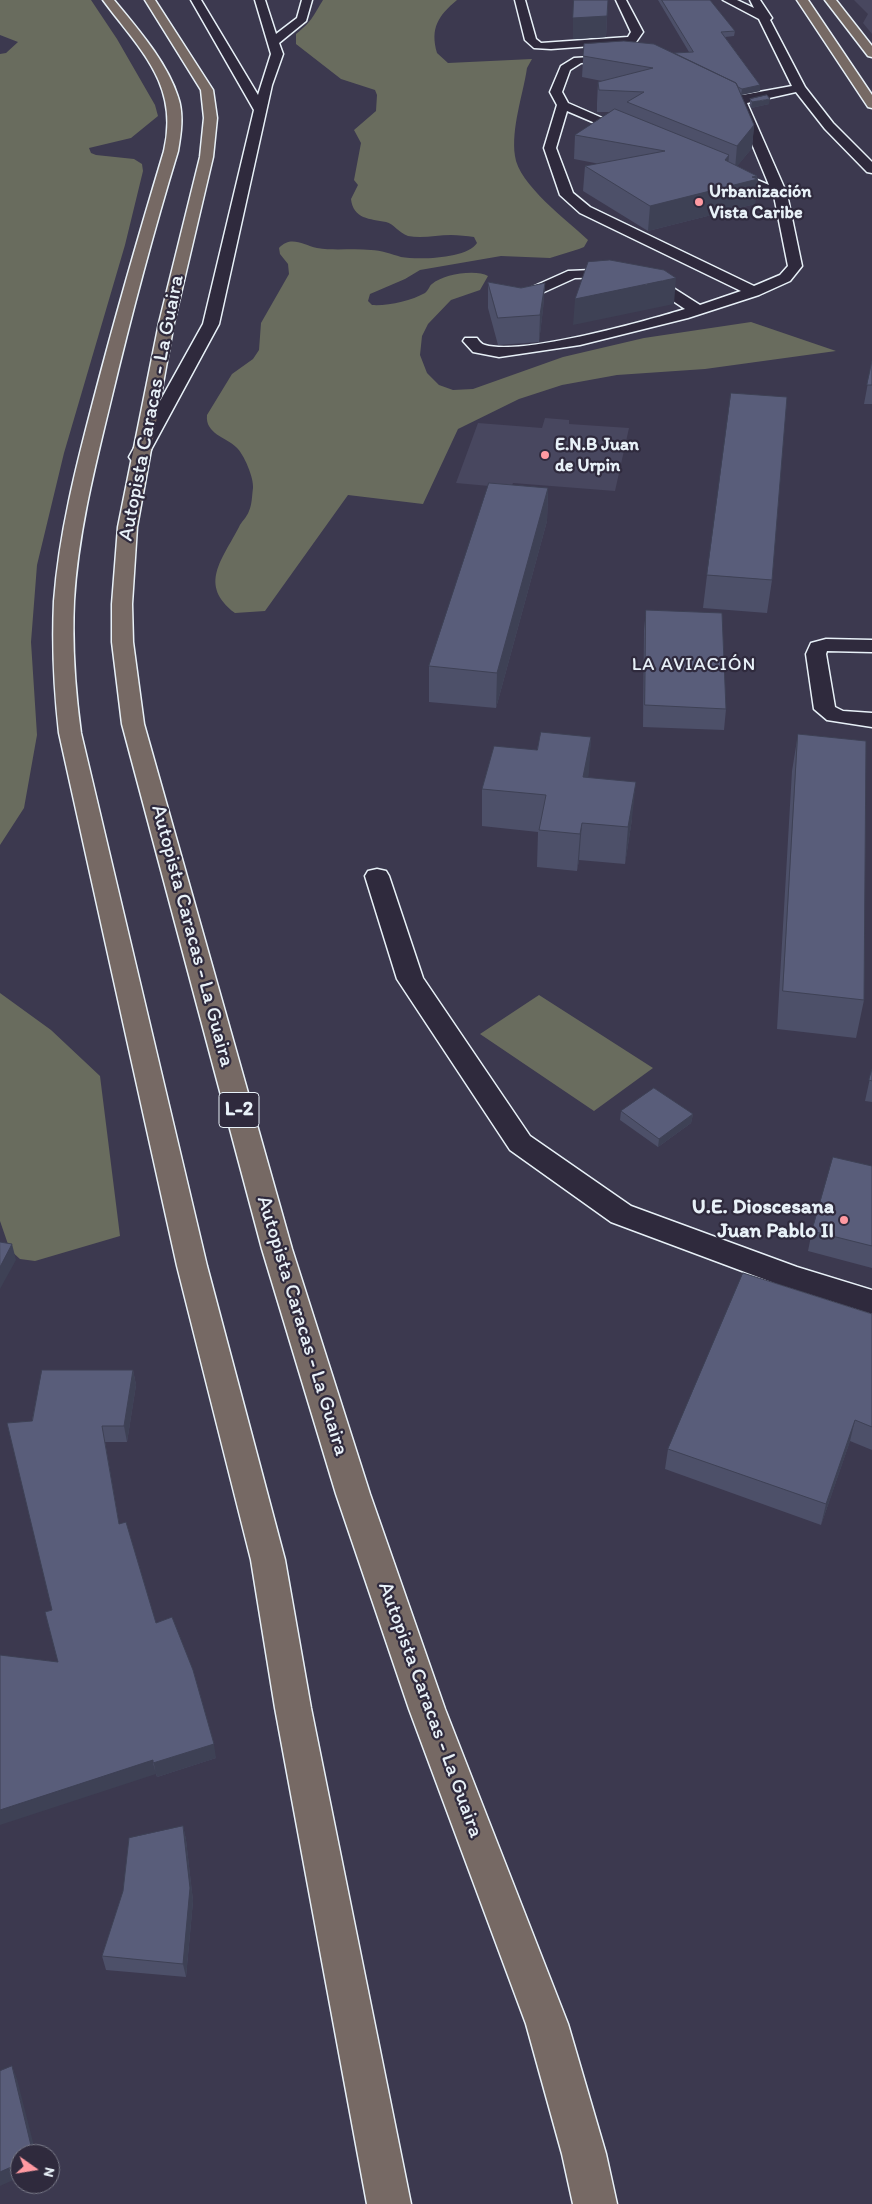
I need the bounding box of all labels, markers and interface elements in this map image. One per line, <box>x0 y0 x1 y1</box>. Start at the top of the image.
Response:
place label: Urbanización Vista Caribe <box>709 181 812 223</box>
marker: Urbanización Vista Caribe <box>693 196 705 208</box>
street label: Autopista Caracas - La Guaira <box>114 273 190 543</box>
place label: E.N.B Juan de Urpin <box>555 434 639 476</box>
marker: E.N.B Juan de Urpin <box>539 449 551 461</box>
district label: LA AVIACIÓN <box>631 654 757 676</box>
street label: Autopista Caracas - La Guaira <box>145 802 239 1070</box>
road number: L-2 <box>219 1092 259 1128</box>
street label: Autopista Caracas - La Guaira <box>250 1193 354 1459</box>
place label: U.E. Dioscesana Juan Pablo II <box>692 1195 834 1245</box>
marker: U.E. Dioscesana Juan Pablo II <box>838 1214 850 1226</box>
street label: Autopista Caracas - La Guaira <box>372 1579 488 1841</box>
north arrow <box>10 2144 60 2194</box>
text: N <box>40 2166 58 2179</box>

